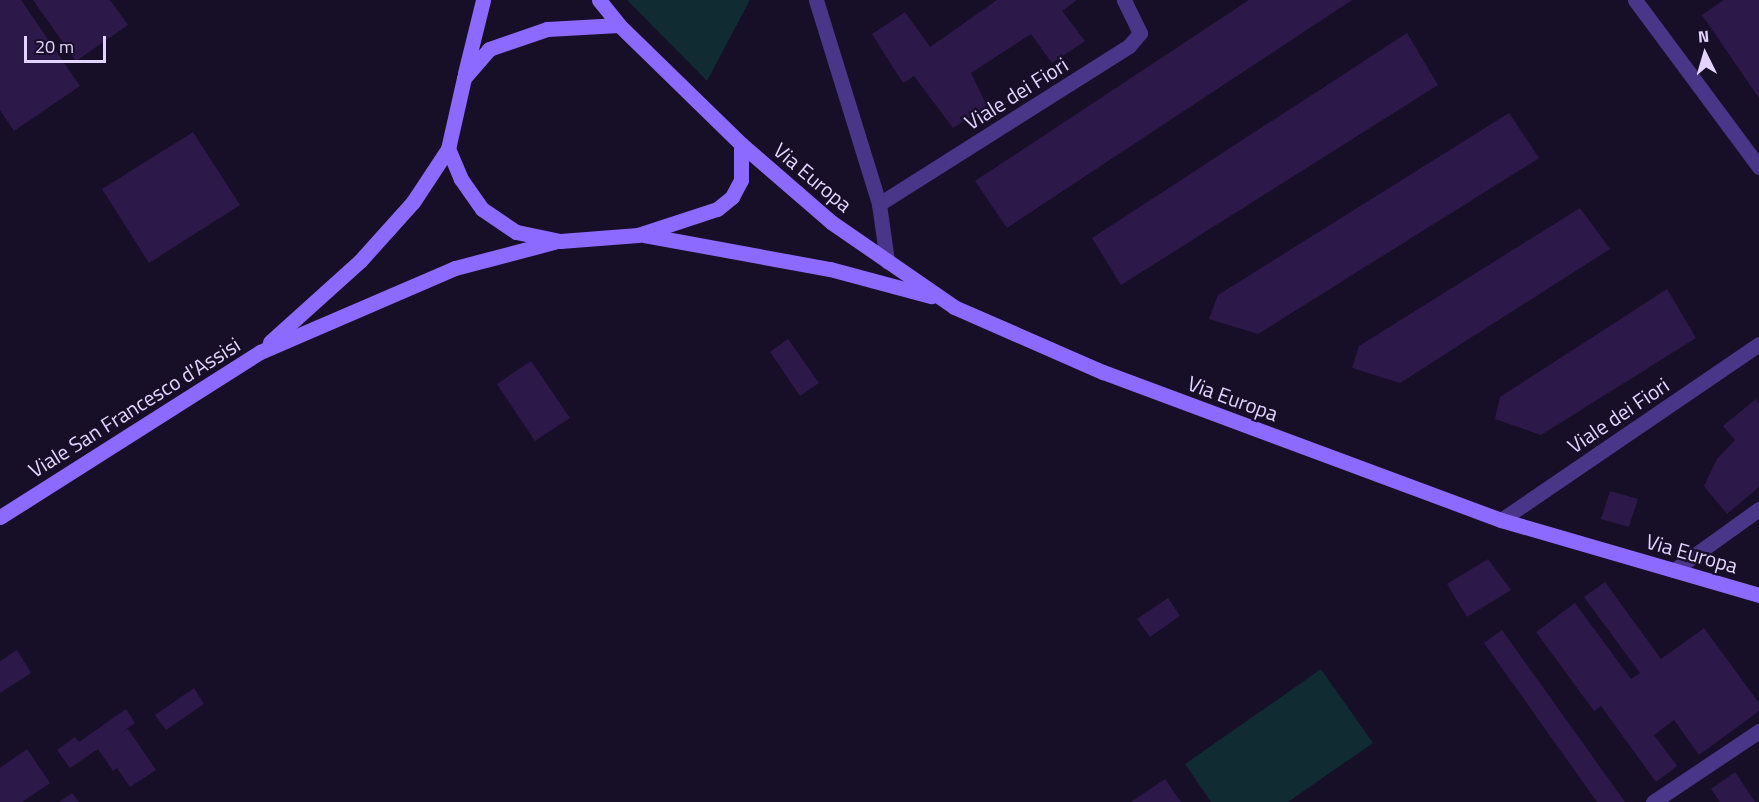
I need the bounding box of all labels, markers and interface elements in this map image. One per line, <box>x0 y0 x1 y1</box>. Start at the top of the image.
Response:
scale bar <box>27 24 110 62</box>
north arrow <box>1675 24 1735 84</box>
text: N <box>1697 24 1710 49</box>
text: 20 m <box>35 33 74 60</box>
street label: Viale dei Fiori <box>960 51 1072 135</box>
street label: Via Europa <box>769 137 857 217</box>
street label: Viale San Francesco d'Assisi <box>24 332 244 482</box>
street label: Via Europa <box>1184 370 1282 426</box>
street label: Viale dei Fiori <box>1562 372 1674 458</box>
street label: Via Europa <box>1643 528 1741 578</box>

